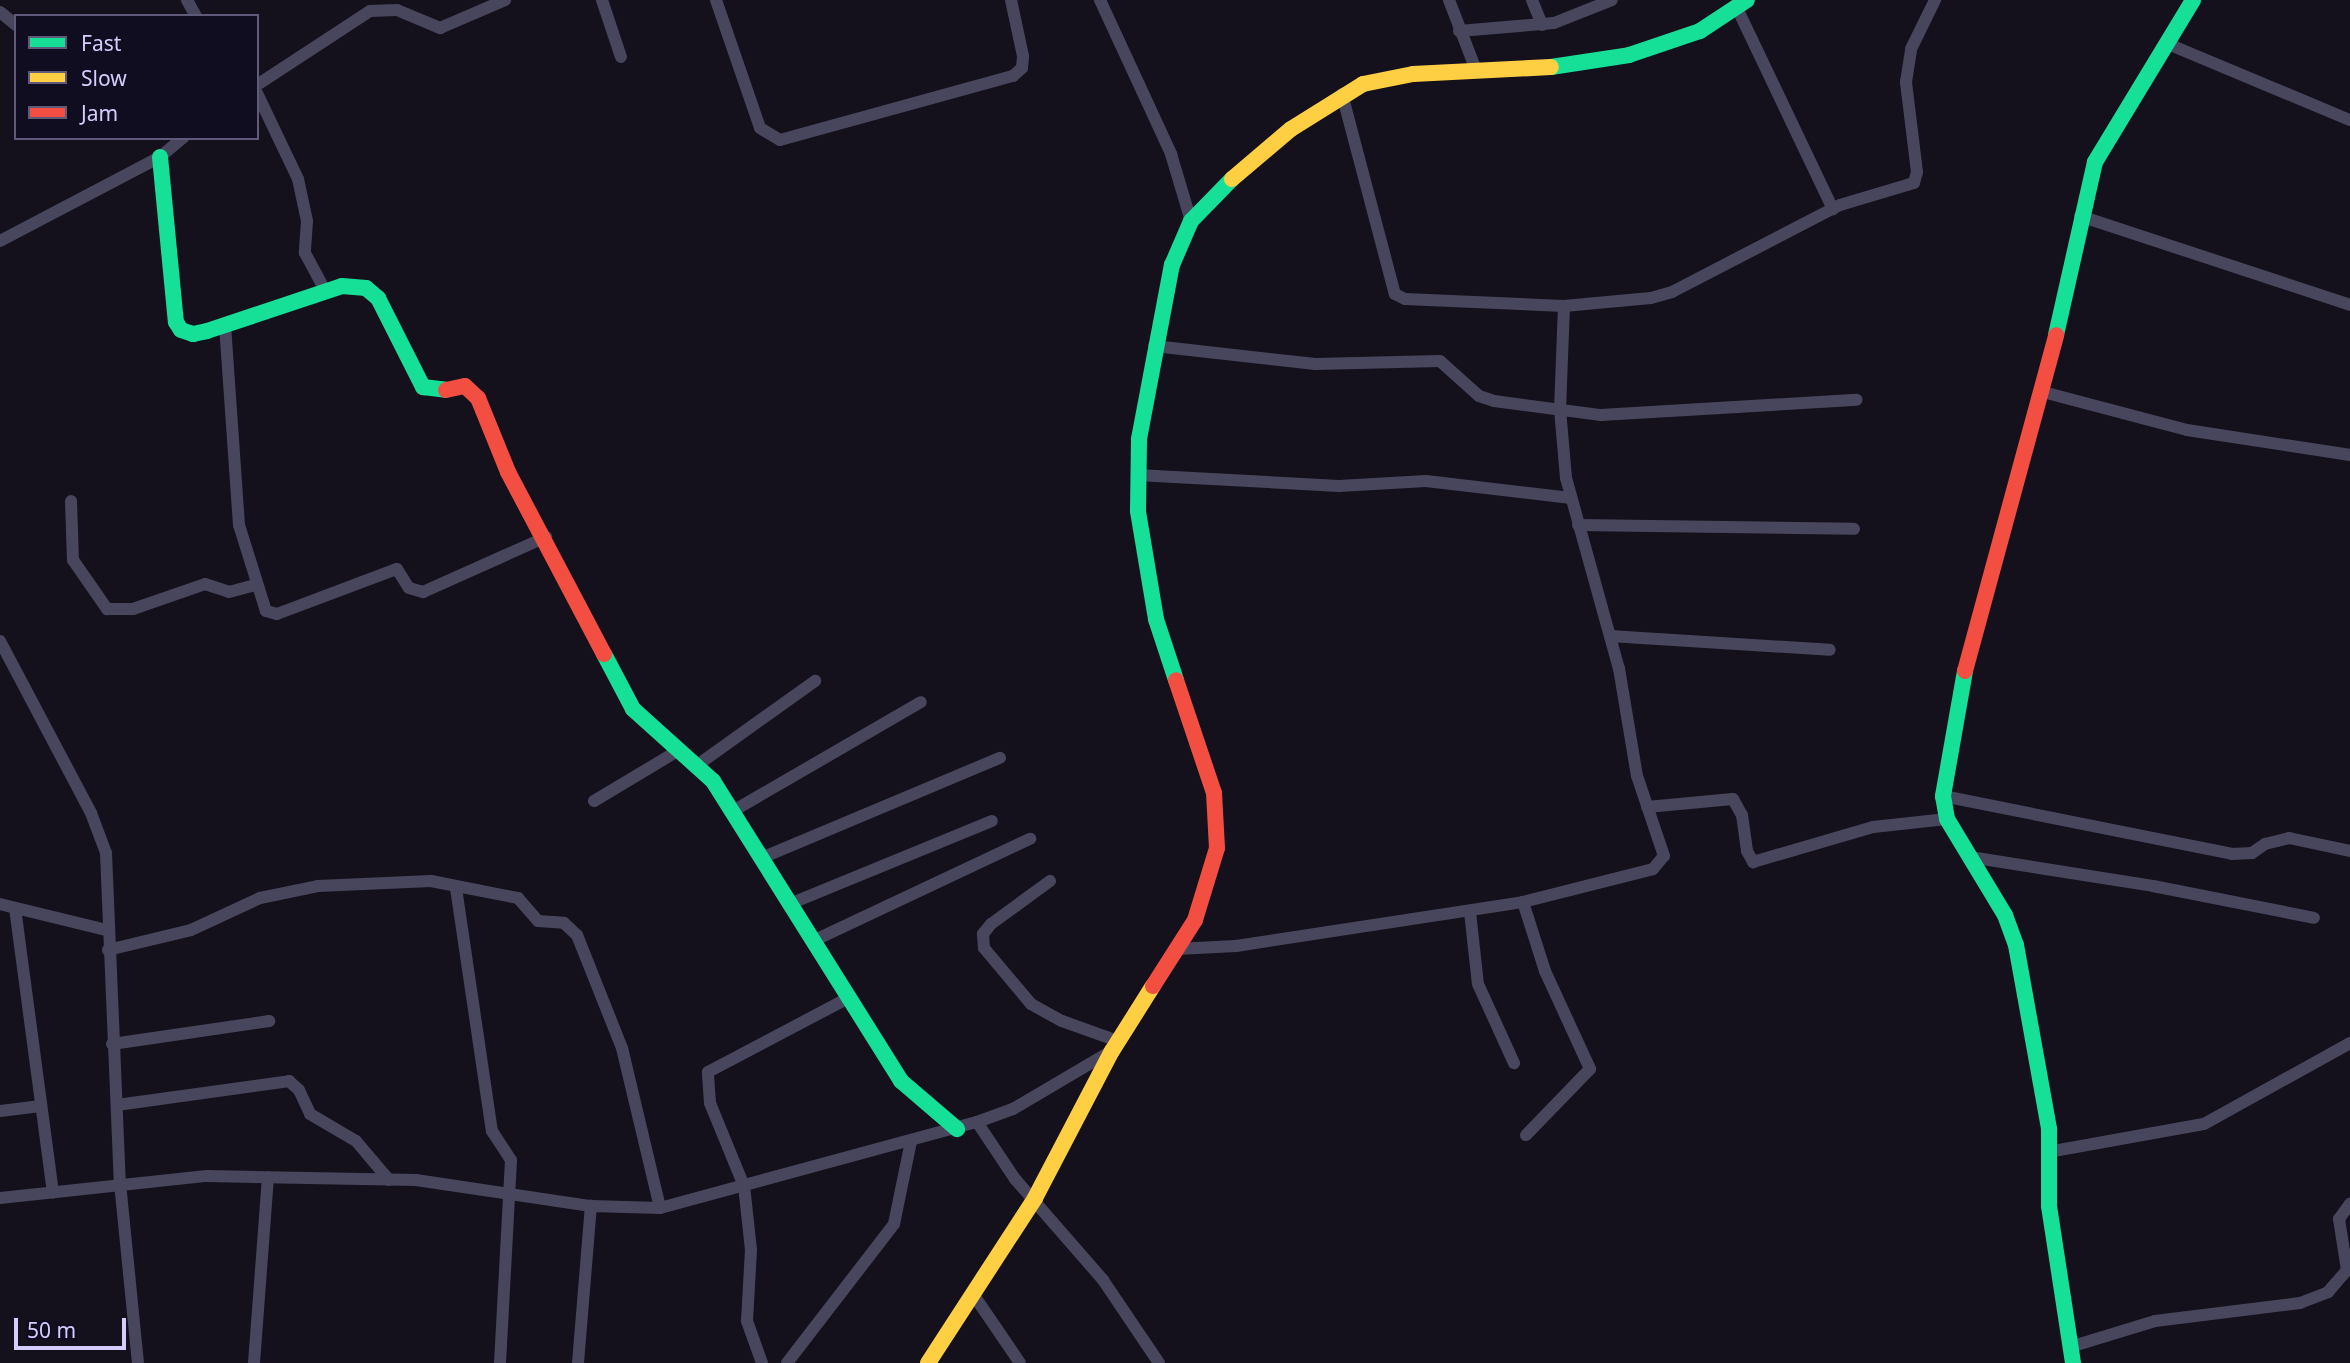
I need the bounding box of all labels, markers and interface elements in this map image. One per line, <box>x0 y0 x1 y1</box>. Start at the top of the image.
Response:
legend <box>14 14 259 140</box>
text: Fast <box>81 29 121 57</box>
text: Slow <box>81 64 127 92</box>
text: Jam <box>81 99 118 127</box>
scale bar <box>18 1304 130 1348</box>
text: 50 m <box>27 1316 76 1344</box>

